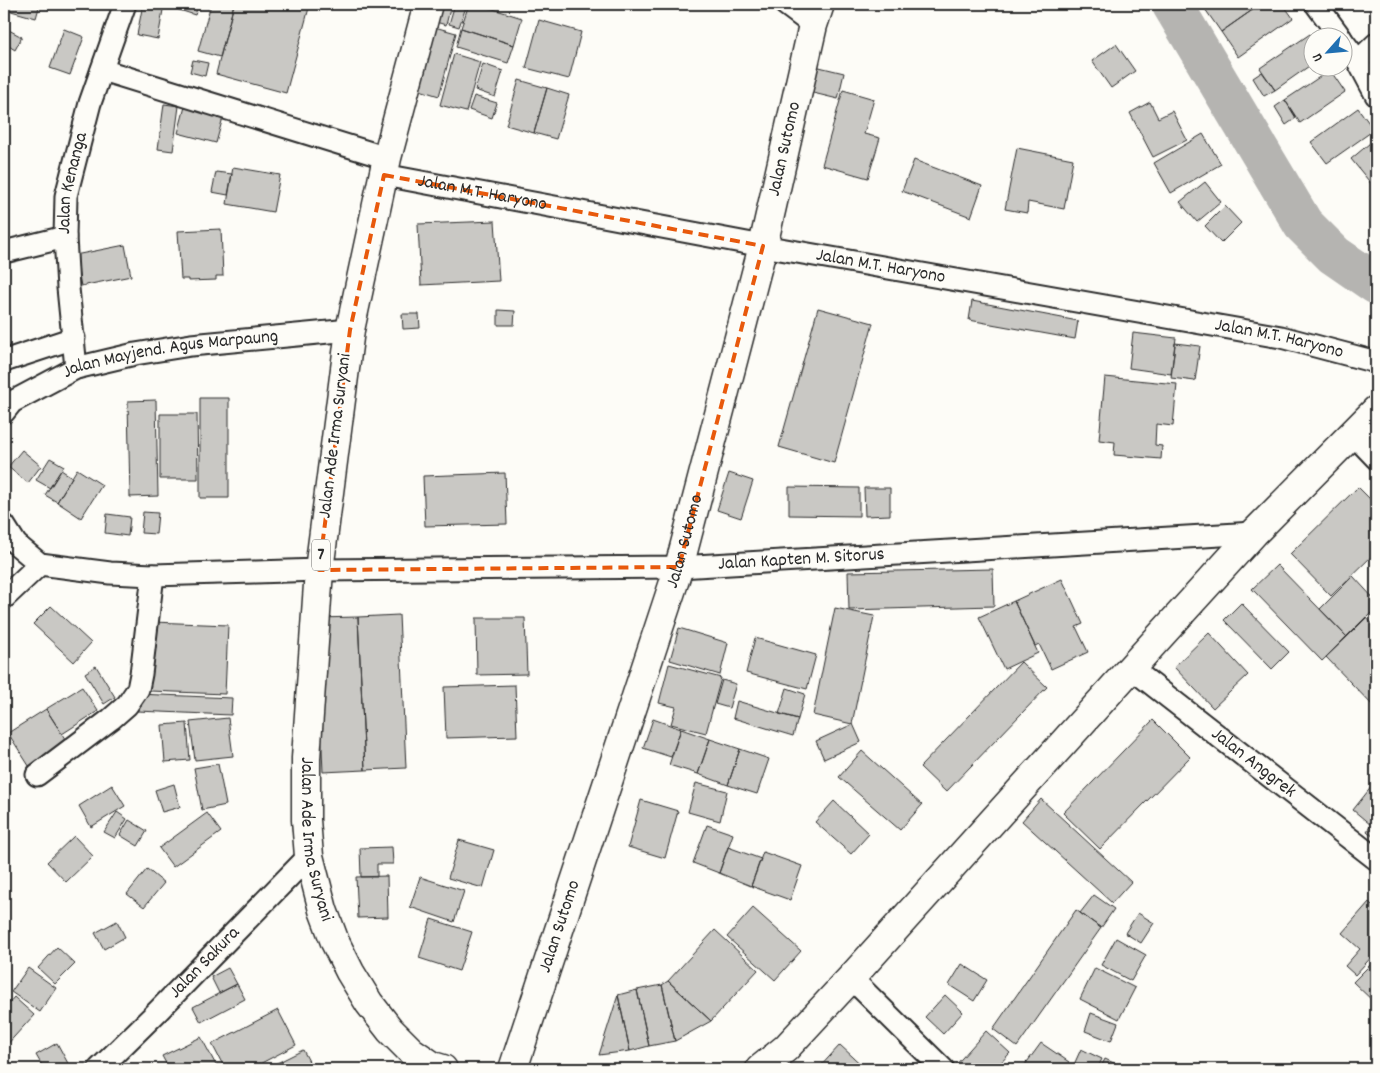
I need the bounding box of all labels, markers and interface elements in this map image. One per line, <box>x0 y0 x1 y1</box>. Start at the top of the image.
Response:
north arrow <box>1302 28 1352 78</box>
text: U <box>1308 49 1329 65</box>
street label: Jalan Sutomo <box>761 99 809 199</box>
street label: Jalan Kenanga <box>52 128 96 234</box>
street label: Jalan M.T. Haryono <box>415 168 549 219</box>
street label: Jalan M.T. Haryono <box>814 242 947 291</box>
street label: Jalan M.T. Haryono <box>1213 312 1346 366</box>
street label: Jalan Mayjend. Agus Marpaung <box>58 323 279 386</box>
street label: Jalan Ade Irma Suryani <box>312 351 360 520</box>
street label: Jalan Sutomo <box>659 492 711 592</box>
road number: 7 <box>312 540 330 570</box>
street label: Jalan Kapten M. Sitorus <box>717 541 885 578</box>
street label: Jalan Anggrek <box>1205 721 1302 805</box>
street label: Jalan Ade Irma Suryani <box>292 757 340 926</box>
street label: Jalan Sutomo <box>532 877 588 976</box>
street label: Jalan Sakura <box>163 920 247 1005</box>

